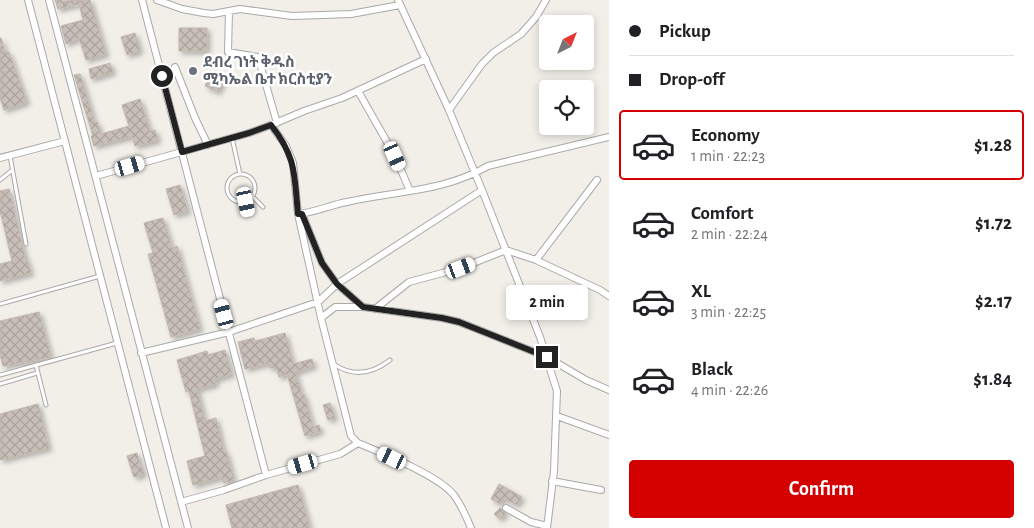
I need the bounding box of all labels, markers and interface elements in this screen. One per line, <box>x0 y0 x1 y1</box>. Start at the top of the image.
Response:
north arrow <box>539 15 594 70</box>
map controls <box>539 15 594 135</box>
text: Pickup <box>659 22 711 41</box>
place label: ደብረ ገነት ቅዱስ ሚካኤል ቤተ ክርስቲያን <box>203 53 333 87</box>
route start <box>151 65 173 87</box>
marker: ደብረ ገነት ቅዱስ ሚካኤል ቤተ ክርስቲያን <box>187 65 199 77</box>
text: Drop-off <box>659 70 724 89</box>
button: locate <box>539 80 594 135</box>
icon: car <box>631 123 676 168</box>
text: Economy <box>691 126 760 145</box>
text: $1.28 <box>974 136 1012 155</box>
car <box>382 139 407 173</box>
text: 1 min · 22:23 <box>691 148 765 164</box>
car <box>113 155 146 177</box>
car <box>235 186 256 218</box>
icon: car <box>631 201 676 246</box>
text: Comfort <box>691 204 753 223</box>
text: $1.72 <box>975 214 1012 233</box>
text: 2 min · 22:24 <box>691 226 768 242</box>
car <box>444 256 477 280</box>
icon: car <box>631 279 676 324</box>
text: XL <box>691 282 711 301</box>
callout: 2 min <box>506 284 588 320</box>
text: $2.17 <box>975 292 1012 311</box>
text: 2 min <box>529 294 565 310</box>
car <box>212 298 235 330</box>
text: 3 min · 22:25 <box>691 304 766 320</box>
route end <box>536 346 558 368</box>
icon: car <box>631 357 676 402</box>
text: Black <box>691 360 733 379</box>
text: $1.84 <box>973 370 1012 389</box>
text: 4 min · 22:26 <box>691 382 768 398</box>
car <box>375 445 408 471</box>
car <box>286 453 319 475</box>
button: Confirm <box>629 460 1014 518</box>

